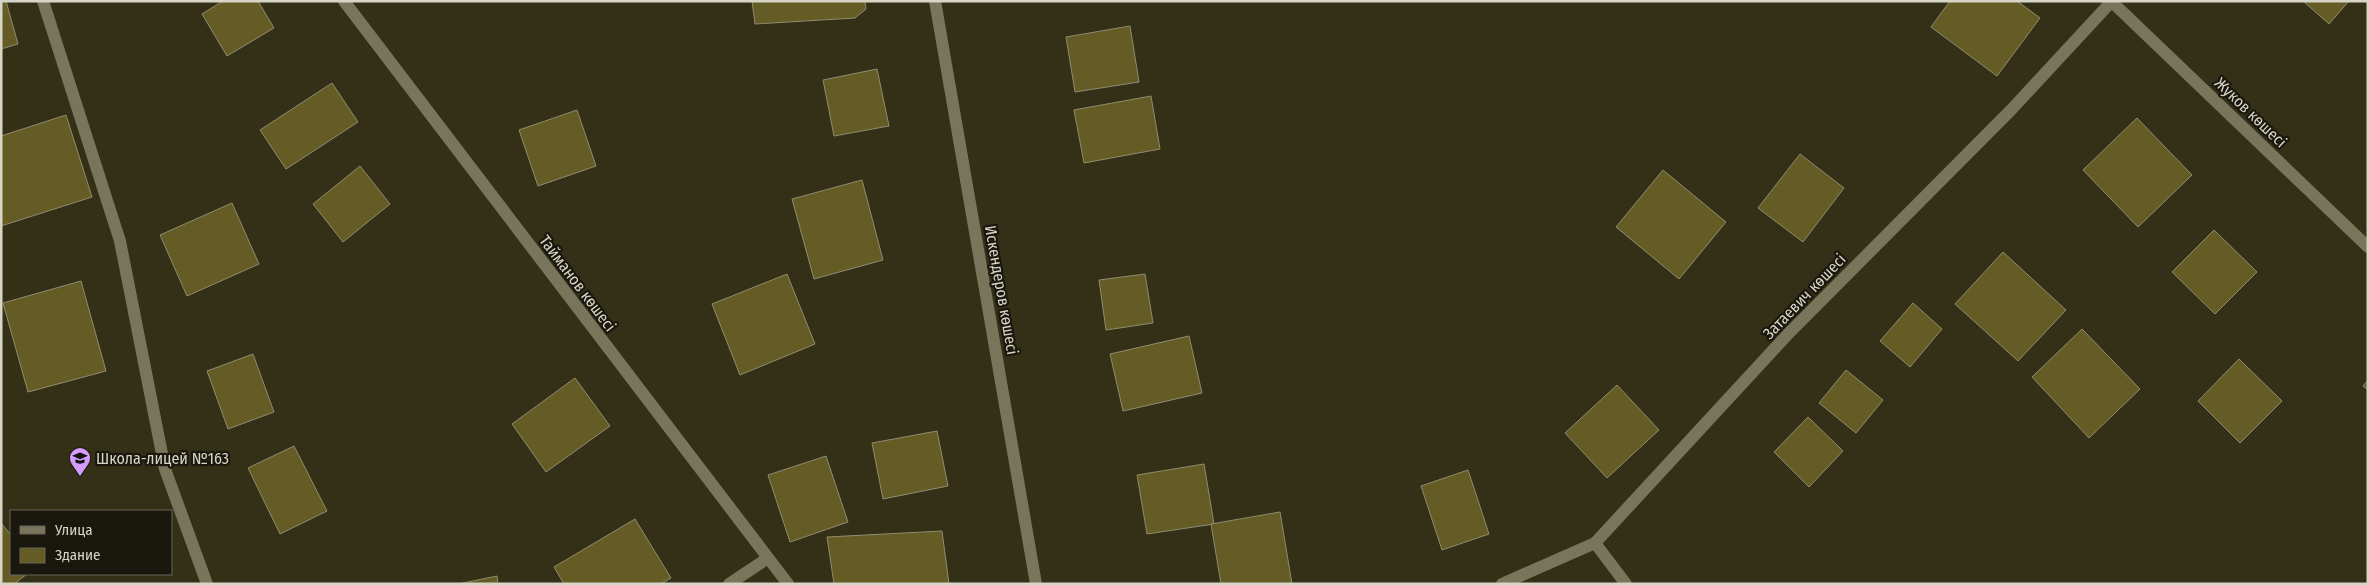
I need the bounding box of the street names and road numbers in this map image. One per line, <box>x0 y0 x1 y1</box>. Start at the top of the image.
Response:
street label: Жуков көшесі <box>2211 73 2291 151</box>
street label: Искендеров көшесі <box>981 224 1022 356</box>
street label: Тайманов көшесі <box>535 232 620 335</box>
street label: Затаевич көшесі <box>1759 250 1850 343</box>

